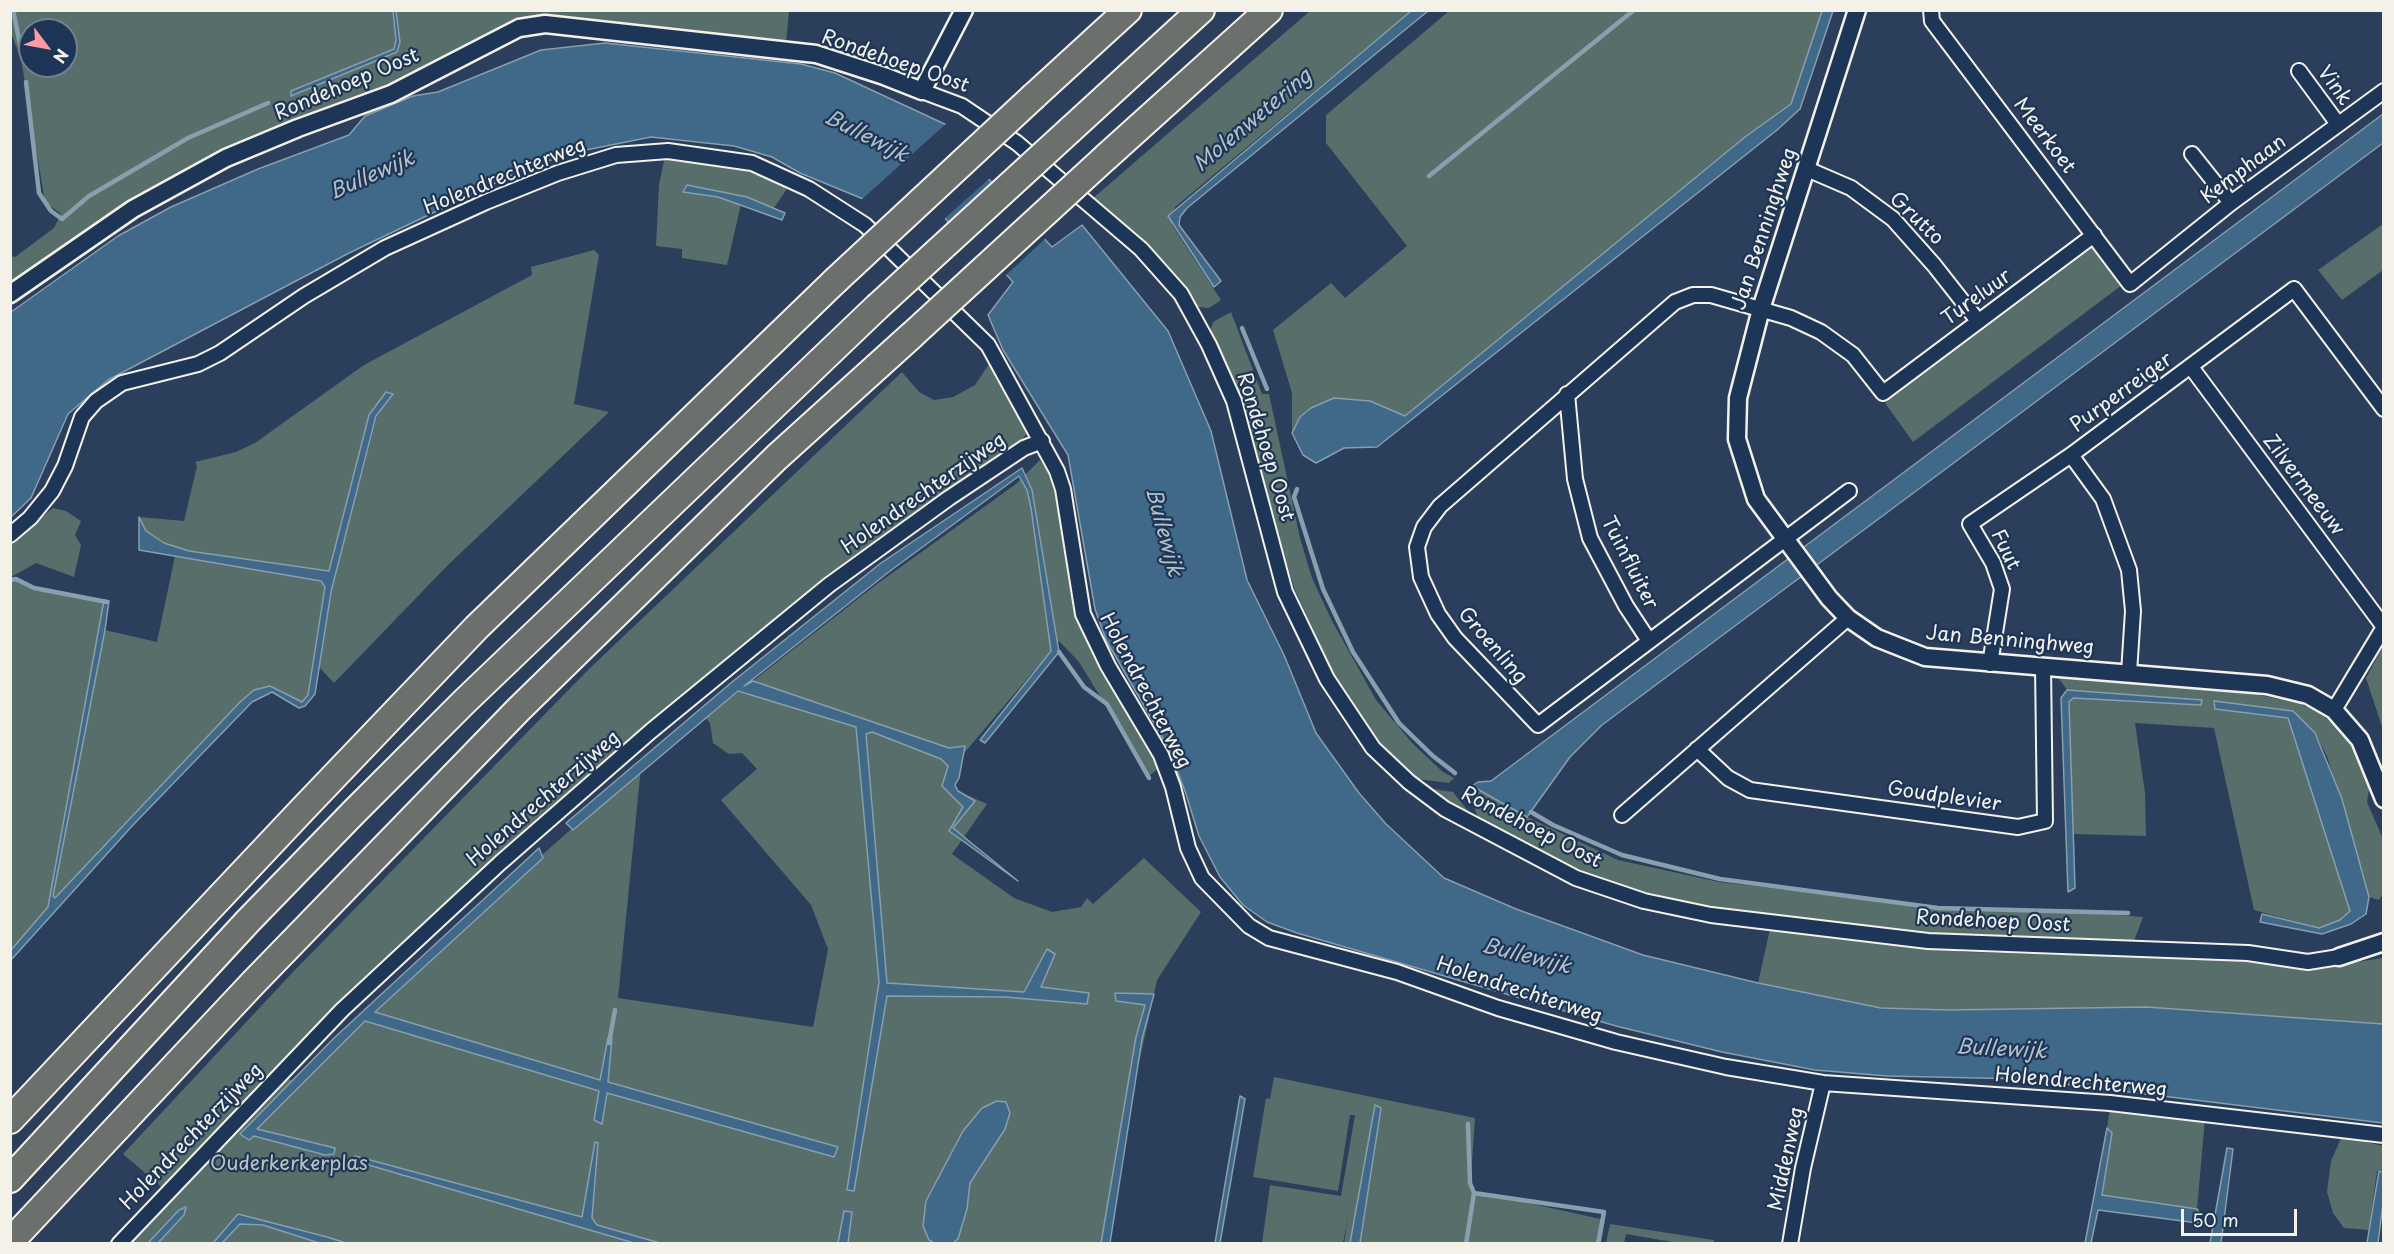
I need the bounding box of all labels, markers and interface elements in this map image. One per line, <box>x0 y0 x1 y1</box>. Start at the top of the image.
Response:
north arrow <box>18 18 78 78</box>
street label: Rondehoep Oost <box>818 26 972 98</box>
street label: Rondehoep Oost <box>271 44 423 126</box>
text: N <box>48 45 75 68</box>
street label: Vink <box>2312 62 2356 110</box>
water label: Molenwetering <box>1189 64 1317 178</box>
street label: Meerkoet <box>2008 93 2080 179</box>
water label: Bullewijk <box>820 105 912 169</box>
street label: Kemphaan <box>2197 130 2291 210</box>
street label: Holendrechterweg <box>420 133 590 221</box>
street label: Jan Benninghweg <box>1727 145 1803 313</box>
water label: Bullewijk <box>325 146 419 206</box>
street label: Grutto <box>1884 187 1948 251</box>
street label: Tureluur <box>1938 265 2016 331</box>
street label: Purperreiger <box>2066 348 2178 438</box>
street label: Rondehoep Oost <box>1231 370 1299 524</box>
street label: Holendrechterzijweg <box>837 428 1011 560</box>
street label: Zilvermeeuw <box>2257 430 2349 540</box>
water label: Bullewijk <box>1139 485 1187 579</box>
street label: Tuinfluiter <box>1595 513 1663 613</box>
street label: Fuut <box>1985 526 2025 574</box>
street label: Groenling <box>1452 603 1532 689</box>
street label: Holendrechterweg <box>1094 609 1196 773</box>
street label: Jan Benninghweg <box>1925 622 2095 660</box>
street label: Holendrechterzijweg <box>463 726 625 872</box>
street label: Goudplevier <box>1886 777 2002 817</box>
street label: Rondehoep Oost <box>1457 782 1605 874</box>
street label: Rondehoep Oost <box>1915 906 2071 938</box>
water label: Bullewijk <box>1479 934 1573 980</box>
street label: Holendrechterweg <box>1433 953 1605 1029</box>
water label: Bullewijk <box>1955 1035 2047 1065</box>
street label: Holendrechterzijweg <box>116 1059 268 1215</box>
street label: Holendrechterweg <box>1994 1063 2168 1103</box>
street label: Middenweg <box>1764 1105 1810 1213</box>
park label: Ouderkerkerplas <box>210 1152 368 1176</box>
scale bar <box>2184 1197 2300 1235</box>
text: 50 m <box>2192 1206 2239 1233</box>

